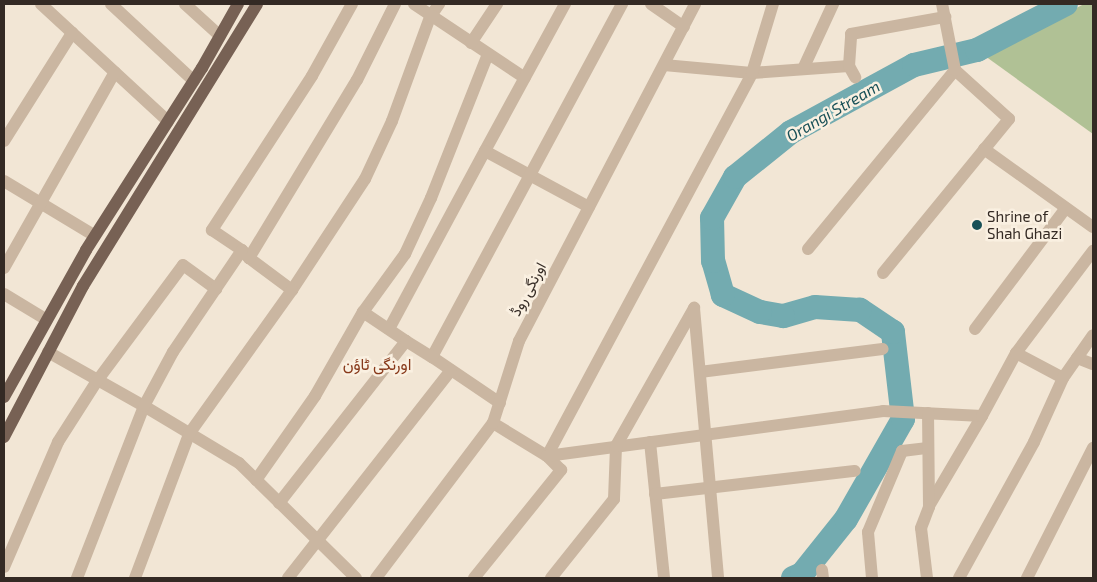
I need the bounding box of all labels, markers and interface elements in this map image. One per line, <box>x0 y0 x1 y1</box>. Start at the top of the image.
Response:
water label: Orangi Stream <box>783 76 883 146</box>
place label: Shrine of Shah Ghazi <box>987 207 1062 242</box>
marker: Shrine of Shah Ghazi <box>971 219 983 231</box>
street label: اورنگی روڈ <box>506 259 550 319</box>
district label: اورنگی ٹاؤن <box>343 354 411 374</box>

